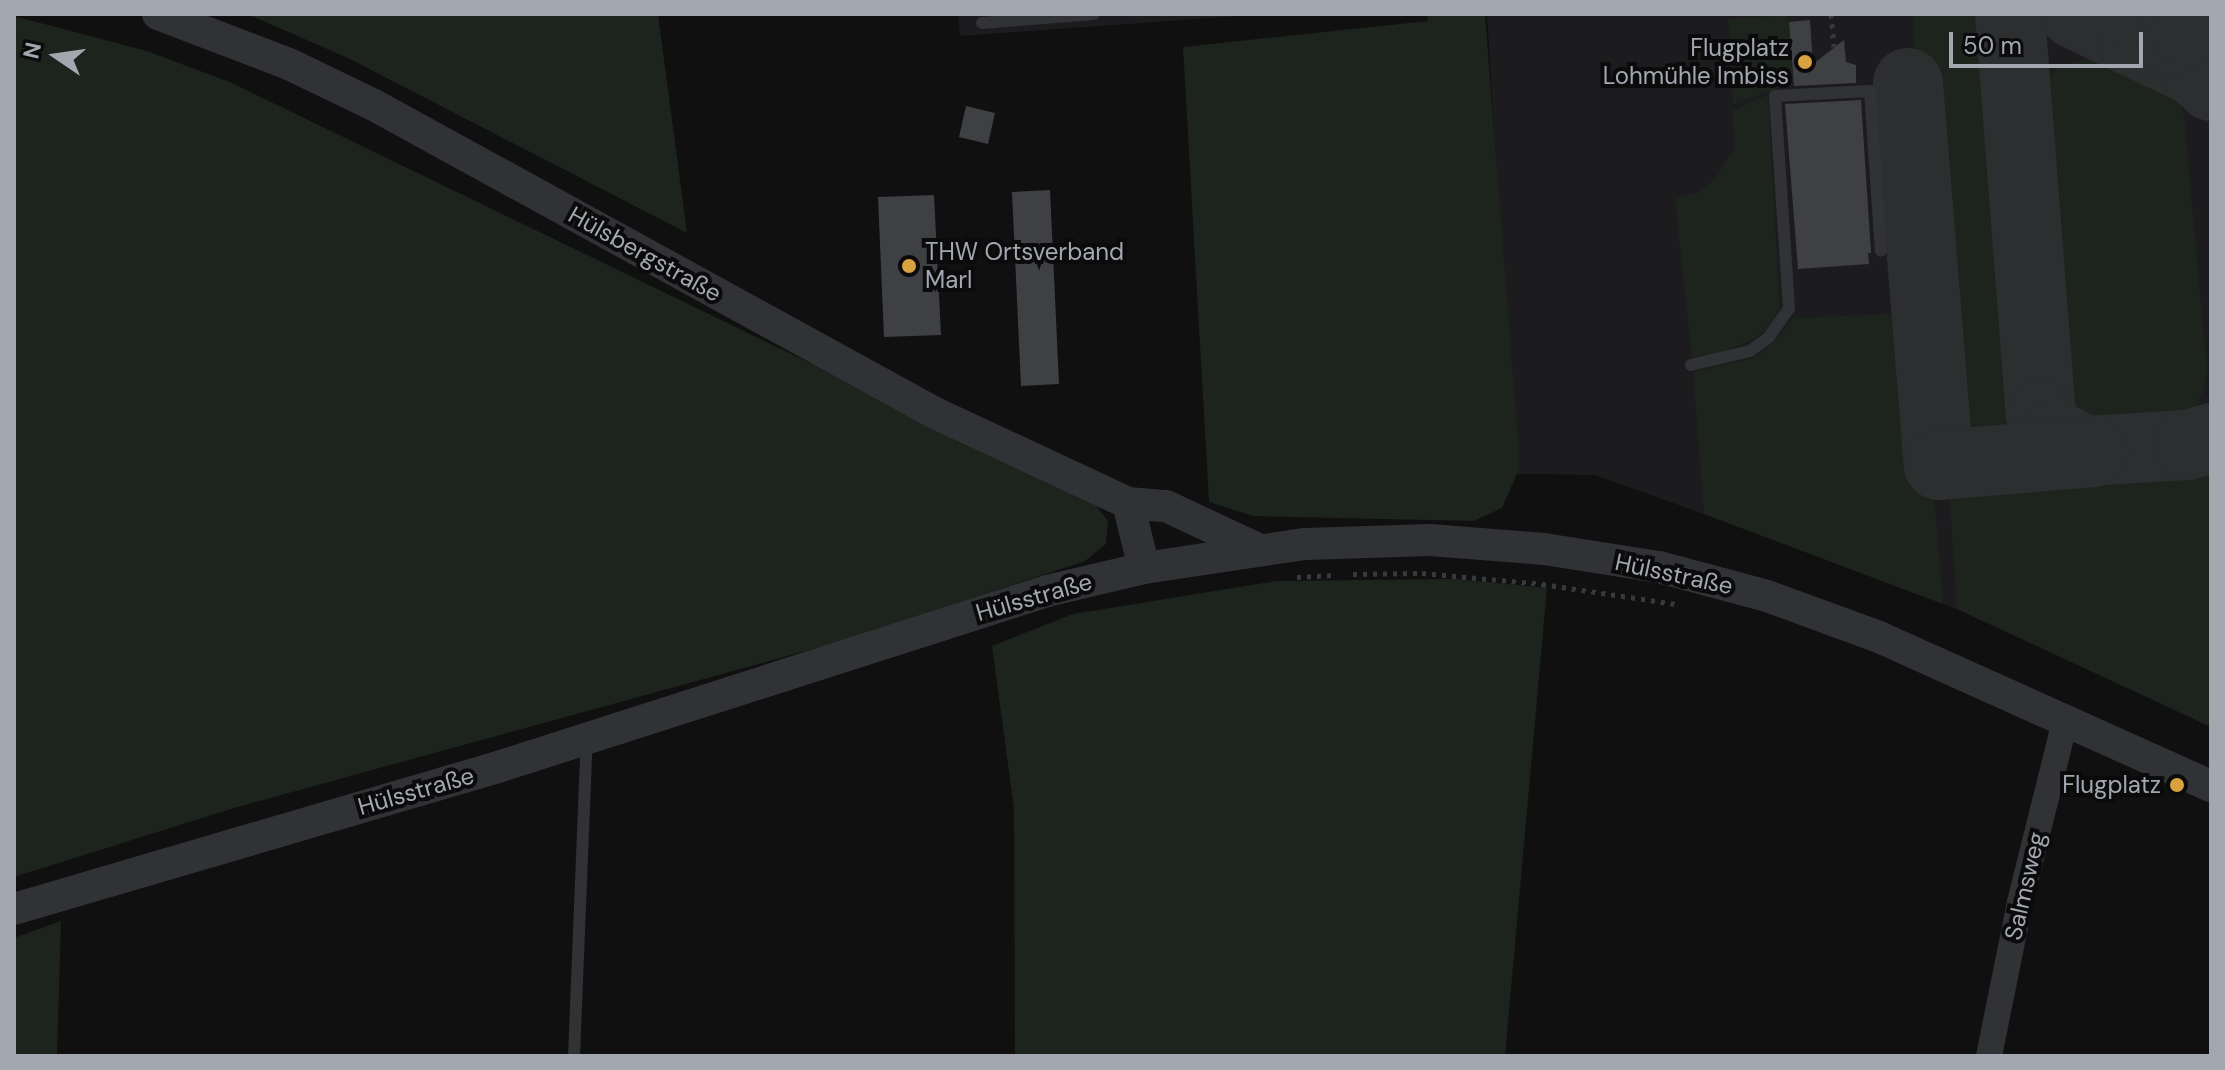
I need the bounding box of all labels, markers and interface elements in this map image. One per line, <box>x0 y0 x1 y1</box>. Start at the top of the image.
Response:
north arrow <box>16 16 96 96</box>
scale bar <box>1953 16 2147 66</box>
text: 50 m <box>1963 30 2022 61</box>
place label: Flugplatz Lohmühle Imbiss <box>1603 34 1789 90</box>
text: N <box>16 39 48 62</box>
marker: Flugplatz Lohmühle Imbiss <box>1796 53 1814 71</box>
street label: Hülsbergstraße <box>564 200 726 308</box>
place label: THW Ortsverband Marl <box>925 238 1124 294</box>
marker: THW Ortsverband Marl <box>900 257 918 275</box>
street label: Hülsstraße <box>1613 547 1735 601</box>
street label: Hülsstraße <box>973 567 1095 627</box>
street label: Hülsstraße <box>355 761 477 821</box>
place label: Flugplatz <box>2062 771 2161 799</box>
marker: Flugplatz <box>2168 776 2186 794</box>
street label: Salmsweg <box>1999 829 2051 943</box>

